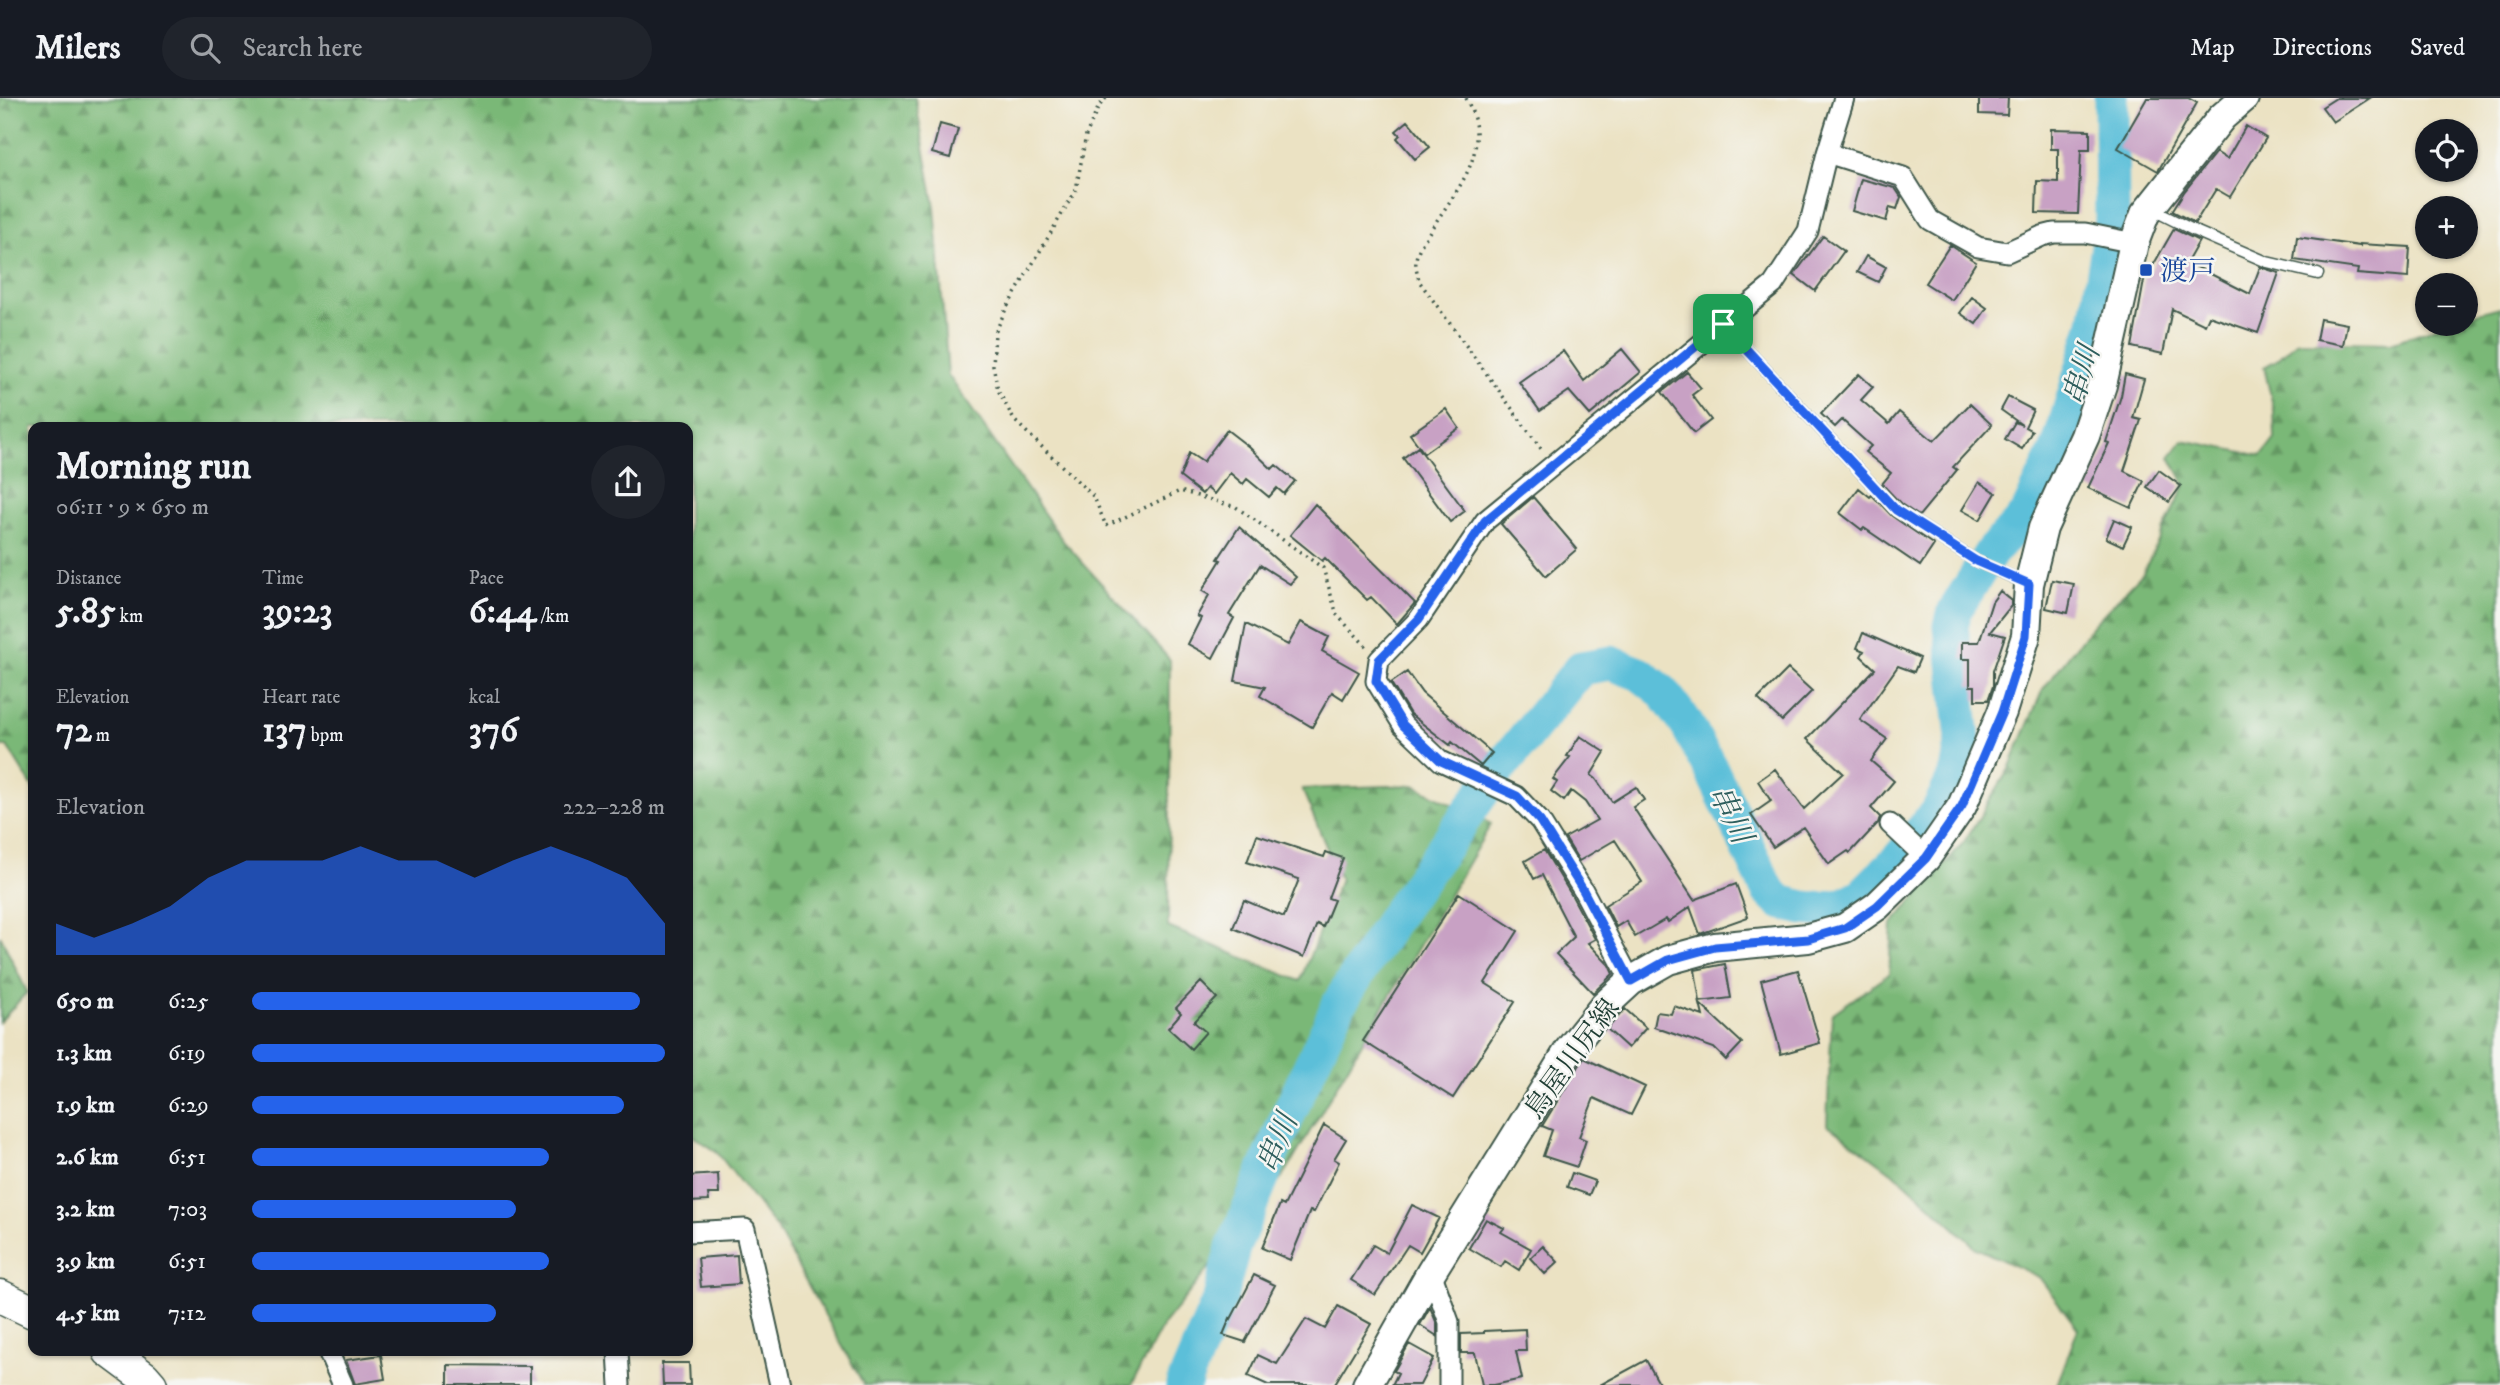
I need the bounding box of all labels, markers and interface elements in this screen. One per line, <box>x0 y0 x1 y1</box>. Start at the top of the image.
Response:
search box <box>162 17 652 80</box>
text: Milers <box>35 28 120 69</box>
icon: search <box>186 29 224 67</box>
text: Search here <box>242 32 363 65</box>
text: Map <box>2190 33 2235 63</box>
text: Directions <box>2273 33 2372 63</box>
text: Saved <box>2410 33 2465 63</box>
map controls <box>2415 119 2478 336</box>
button: locate <box>2415 119 2478 182</box>
button: + <box>2415 196 2478 259</box>
place label: 渡戸 <box>2160 254 2216 289</box>
marker: 渡戸 <box>2138 262 2154 278</box>
button: − <box>2415 273 2478 336</box>
pin <box>1693 294 1753 354</box>
icon: arrive <box>1704 305 1742 343</box>
water label: 串川 <box>2056 338 2110 410</box>
text: Morning run <box>56 443 251 491</box>
button: share <box>591 445 665 519</box>
text: 06:11 · 9 × 650 m <box>56 493 209 522</box>
text: Distance <box>56 567 121 590</box>
text: Time <box>262 567 304 590</box>
text: Pace <box>469 567 504 590</box>
text: 5.85 <box>56 590 116 634</box>
text: 39:23 <box>262 590 332 634</box>
text: 6:44 <box>469 590 536 634</box>
text: km <box>116 605 143 628</box>
text: /km <box>536 605 569 628</box>
text: Elevation <box>56 686 130 709</box>
text: Heart rate <box>262 686 340 709</box>
text: kcal <box>469 686 500 709</box>
text: 72 <box>56 709 92 753</box>
text: 137 <box>262 709 307 753</box>
text: 376 <box>469 709 518 753</box>
text: m <box>92 724 110 747</box>
text: bpm <box>307 724 343 747</box>
water label: 串川 <box>1700 780 1761 852</box>
text: Elevation <box>56 793 145 822</box>
text: 222–228 m <box>563 793 665 822</box>
text: 650 m <box>56 987 114 1016</box>
text: 6:25 <box>168 987 209 1016</box>
street label: 鳥屋川尻線 <box>1517 992 1628 1126</box>
text: 1.3 km <box>56 1039 112 1068</box>
text: 6:19 <box>168 1039 206 1068</box>
text: 1.9 km <box>56 1091 115 1120</box>
text: 6:29 <box>168 1091 209 1120</box>
water label: 串川 <box>1250 1106 1308 1178</box>
text: 2.6 km <box>56 1143 119 1172</box>
text: 6:51 <box>168 1143 206 1172</box>
text: 3.2 km <box>56 1195 115 1224</box>
text: 7:03 <box>168 1195 207 1224</box>
text: 3.9 km <box>56 1247 115 1276</box>
text: 6:51 <box>168 1247 206 1276</box>
text: 4.5 km <box>56 1299 120 1328</box>
text: 7:12 <box>168 1299 206 1328</box>

